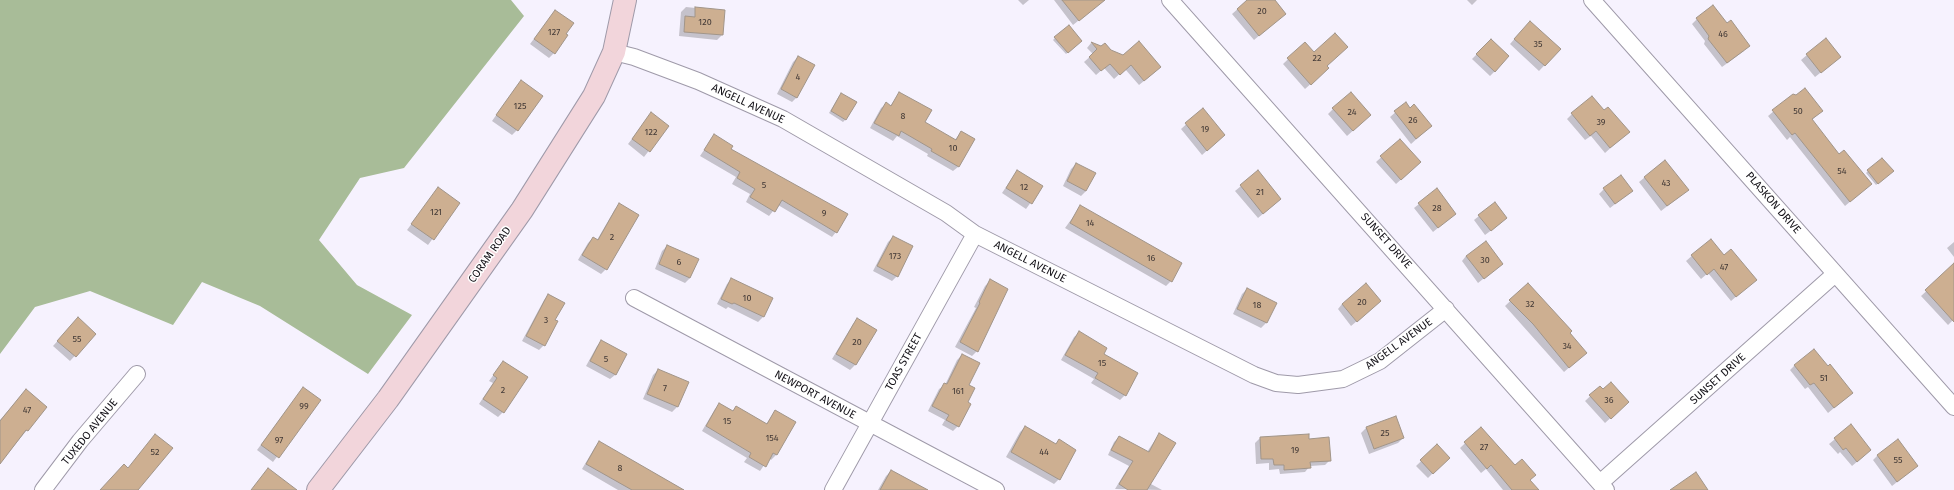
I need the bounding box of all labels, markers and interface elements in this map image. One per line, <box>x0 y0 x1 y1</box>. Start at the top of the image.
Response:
house number: 20 <box>1257 6 1267 16</box>
house number: 120 <box>698 17 712 27</box>
house number: 127 <box>548 27 560 37</box>
house number: 46 <box>1718 29 1728 39</box>
house number: 35 <box>1534 39 1542 49</box>
house number: 22 <box>1313 53 1321 63</box>
house number: 4 <box>796 72 800 82</box>
street label: ANGELL AVENUE <box>709 81 787 127</box>
house number: 125 <box>514 101 526 111</box>
house number: 50 <box>1793 106 1803 116</box>
house number: 24 <box>1348 107 1356 117</box>
house number: 8 <box>901 111 905 121</box>
house number: 26 <box>1408 115 1418 125</box>
house number: 39 <box>1596 117 1606 127</box>
house number: 19 <box>1201 124 1209 134</box>
house number: 122 <box>645 127 657 137</box>
house number: 10 <box>949 143 957 153</box>
house number: 54 <box>1837 166 1847 176</box>
street label: PLASKON DRIVE <box>1743 169 1803 237</box>
house number: 43 <box>1661 178 1671 188</box>
house number: 5 <box>762 180 766 190</box>
house number: 12 <box>1020 182 1028 192</box>
house number: 21 <box>1256 187 1264 197</box>
house number: 28 <box>1432 203 1442 213</box>
house number: 121 <box>430 207 442 217</box>
house number: 9 <box>822 208 826 218</box>
street label: SUNSET DRIVE <box>1358 210 1414 272</box>
house number: 14 <box>1086 218 1094 228</box>
street label: CORAM ROAD <box>466 224 514 286</box>
house number: 2 <box>610 232 614 242</box>
street label: ANGELL AVENUE <box>992 238 1068 286</box>
house number: 173 <box>889 251 901 261</box>
house number: 16 <box>1147 253 1155 263</box>
house number: 30 <box>1480 255 1490 265</box>
house number: 6 <box>677 257 681 267</box>
house number: 47 <box>1720 262 1728 272</box>
house number: 10 <box>743 293 751 303</box>
house number: 20 <box>1357 297 1367 307</box>
house number: 32 <box>1526 299 1534 309</box>
house number: 18 <box>1253 300 1261 310</box>
house number: 3 <box>544 315 548 325</box>
street label: ANGELL AVENUE <box>1363 315 1435 373</box>
street label: TOAS STREET <box>883 331 925 393</box>
house number: 55 <box>73 334 81 344</box>
house number: 20 <box>852 337 862 347</box>
house number: 34 <box>1562 341 1572 351</box>
street label: SUNSET DRIVE <box>1687 351 1749 407</box>
house number: 5 <box>604 354 608 364</box>
house number: 15 <box>1098 358 1106 368</box>
street label: NEWPORT AVENUE <box>772 368 858 422</box>
house number: 51 <box>1820 373 1828 383</box>
house number: 7 <box>663 383 667 393</box>
house number: 2 <box>501 385 505 395</box>
house number: 161 <box>952 386 964 396</box>
house number: 36 <box>1604 395 1614 405</box>
street label: TUXEDO AVENUE <box>59 396 121 468</box>
house number: 99 <box>299 401 309 411</box>
house number: 47 <box>23 405 31 415</box>
house number: 15 <box>723 416 731 426</box>
house number: 25 <box>1381 428 1389 438</box>
house number: 154 <box>765 433 779 443</box>
house number: 97 <box>275 435 283 445</box>
house number: 27 <box>1480 442 1488 452</box>
house number: 19 <box>1291 445 1299 455</box>
house number: 52 <box>151 447 159 457</box>
house number: 44 <box>1039 447 1049 457</box>
house number: 55 <box>1894 455 1902 465</box>
house number: 8 <box>618 463 622 473</box>

